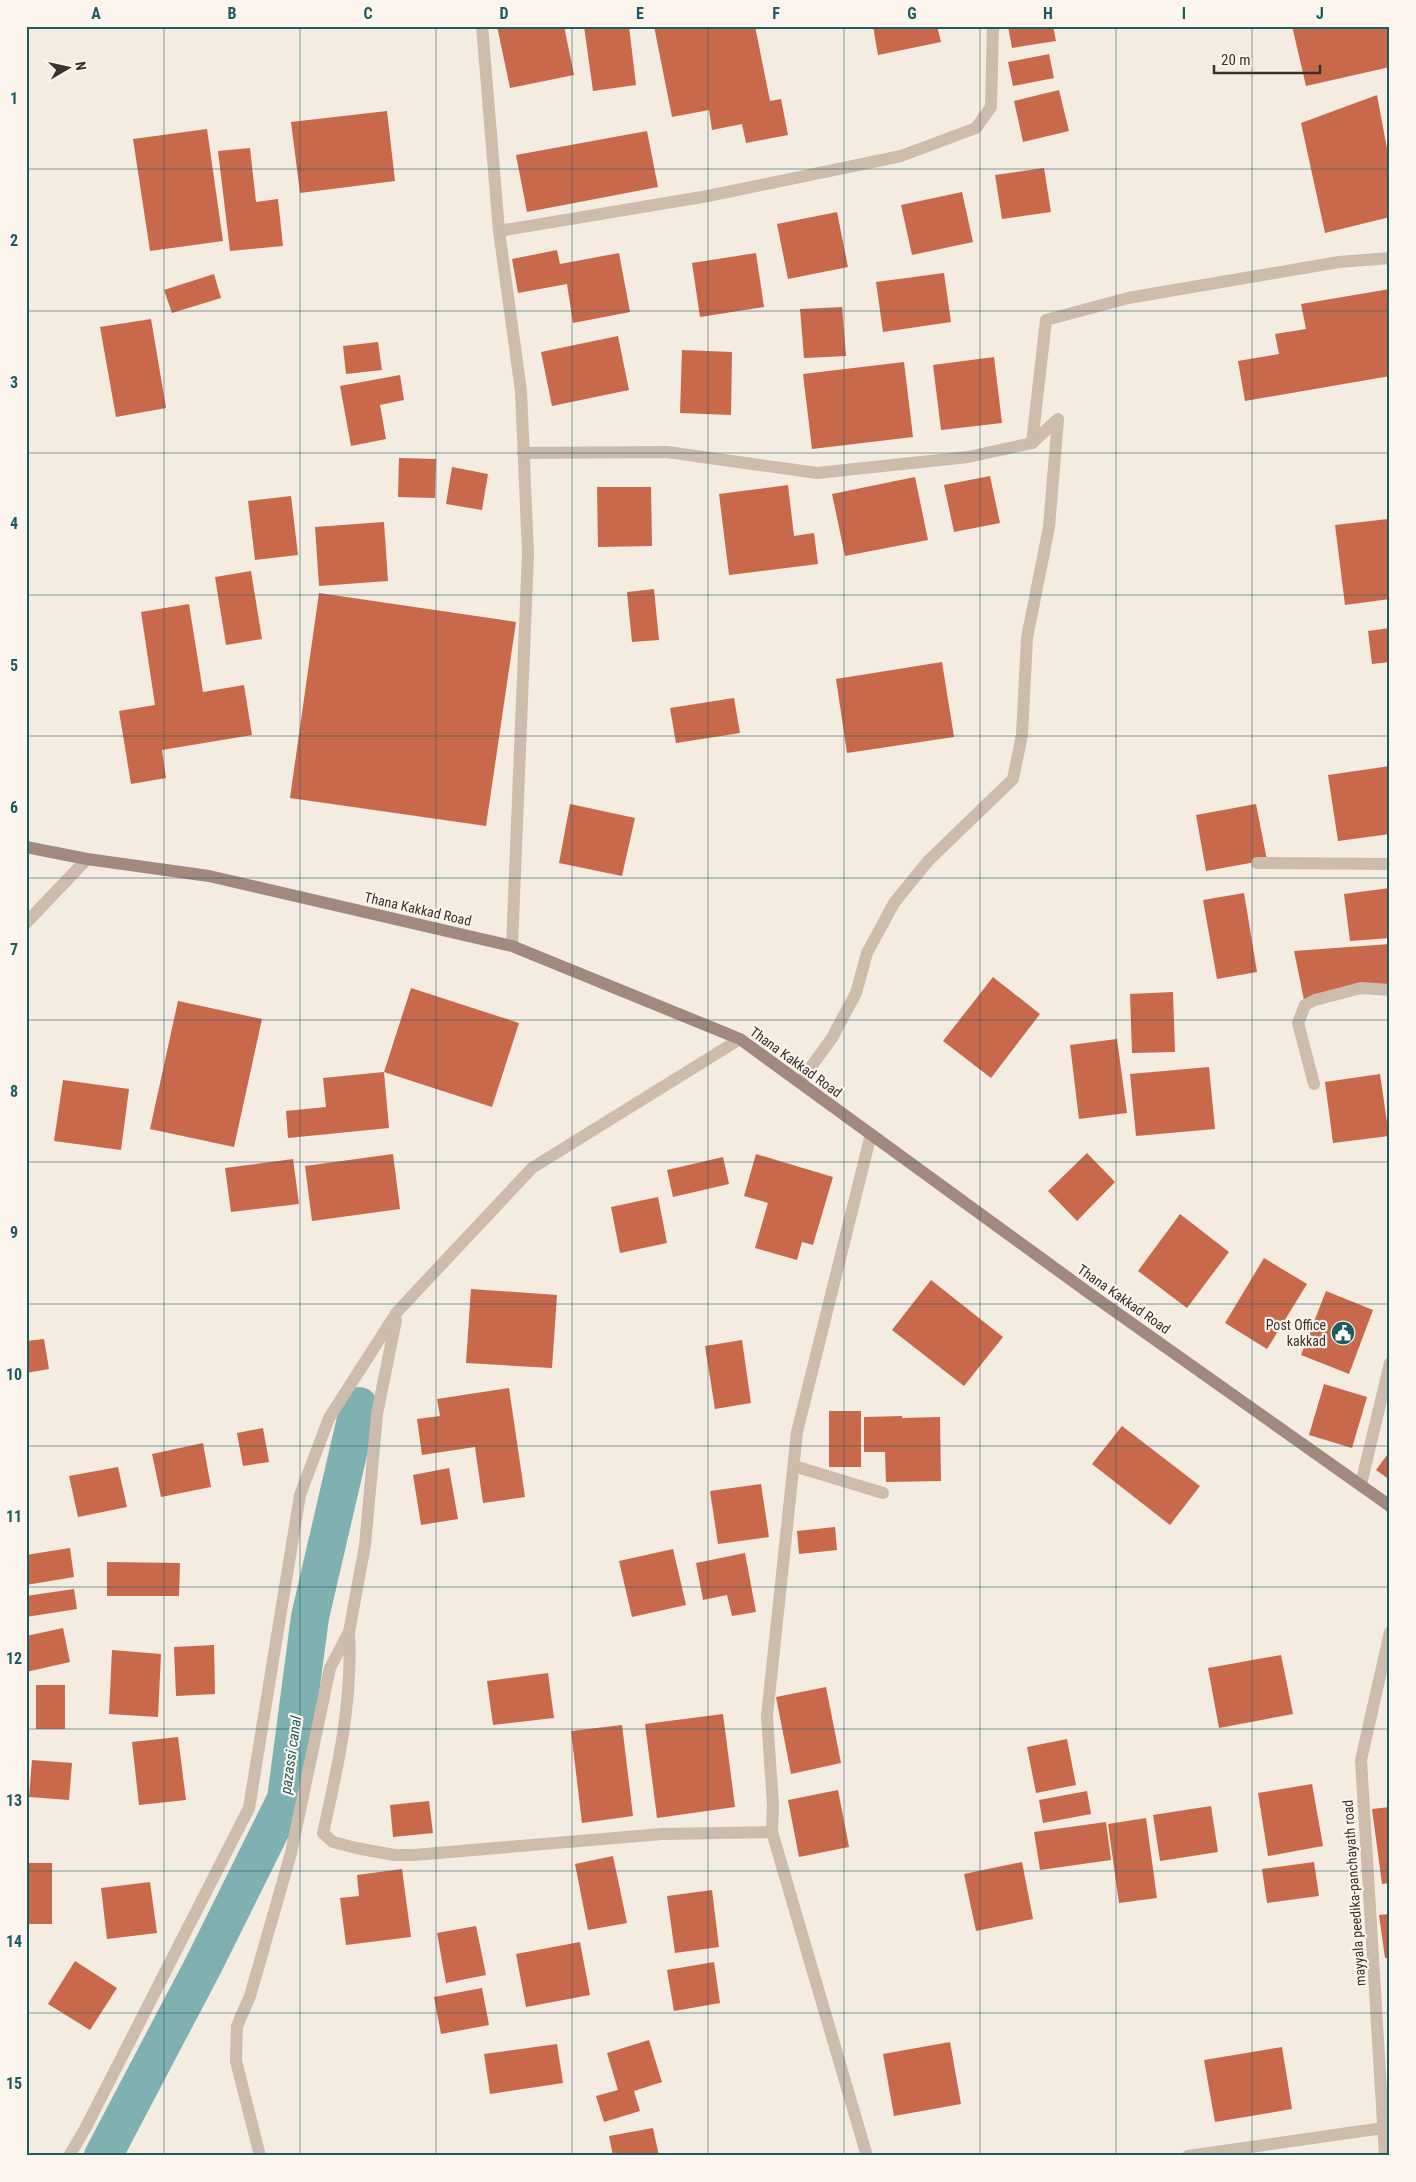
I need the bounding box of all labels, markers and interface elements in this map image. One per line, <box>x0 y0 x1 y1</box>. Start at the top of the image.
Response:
text: A <box>91 4 101 23</box>
text: B <box>228 4 237 23</box>
text: C <box>363 4 373 23</box>
text: D <box>499 4 509 23</box>
text: E <box>636 4 644 23</box>
text: F <box>772 4 780 23</box>
text: G <box>907 4 917 23</box>
text: H <box>1043 4 1053 23</box>
text: I <box>1182 4 1186 23</box>
text: J <box>1316 4 1324 23</box>
north arrow <box>42 42 92 92</box>
scale bar <box>1214 42 1320 74</box>
text: 20 m <box>1221 51 1251 69</box>
text: N <box>72 60 89 71</box>
text: 1 <box>10 89 18 108</box>
text: 2 <box>10 231 18 250</box>
text: 3 <box>10 373 18 392</box>
text: 4 <box>10 514 18 533</box>
text: 5 <box>10 656 18 675</box>
text: 6 <box>10 798 18 817</box>
street label: Thana Kakkad Road <box>363 889 473 929</box>
text: 7 <box>10 940 18 959</box>
street label: Thana Kakkad Road <box>747 1023 845 1101</box>
text: 8 <box>10 1082 18 1101</box>
text: 9 <box>10 1223 18 1242</box>
street label: Thana Kakkad Road <box>1075 1261 1173 1337</box>
place label: Post Office kakkad <box>1266 1317 1326 1349</box>
public building icon: Post Office kakkad <box>1330 1320 1356 1346</box>
text: 10 <box>6 1365 22 1384</box>
text: 11 <box>6 1507 22 1526</box>
text: 12 <box>6 1649 22 1668</box>
water label: pazassi canal <box>276 1714 305 1796</box>
text: 13 <box>6 1791 22 1810</box>
street label: mayyala peedika-panchayath road <box>1340 1799 1368 1987</box>
text: 14 <box>6 1932 22 1951</box>
text: 15 <box>6 2074 22 2093</box>

